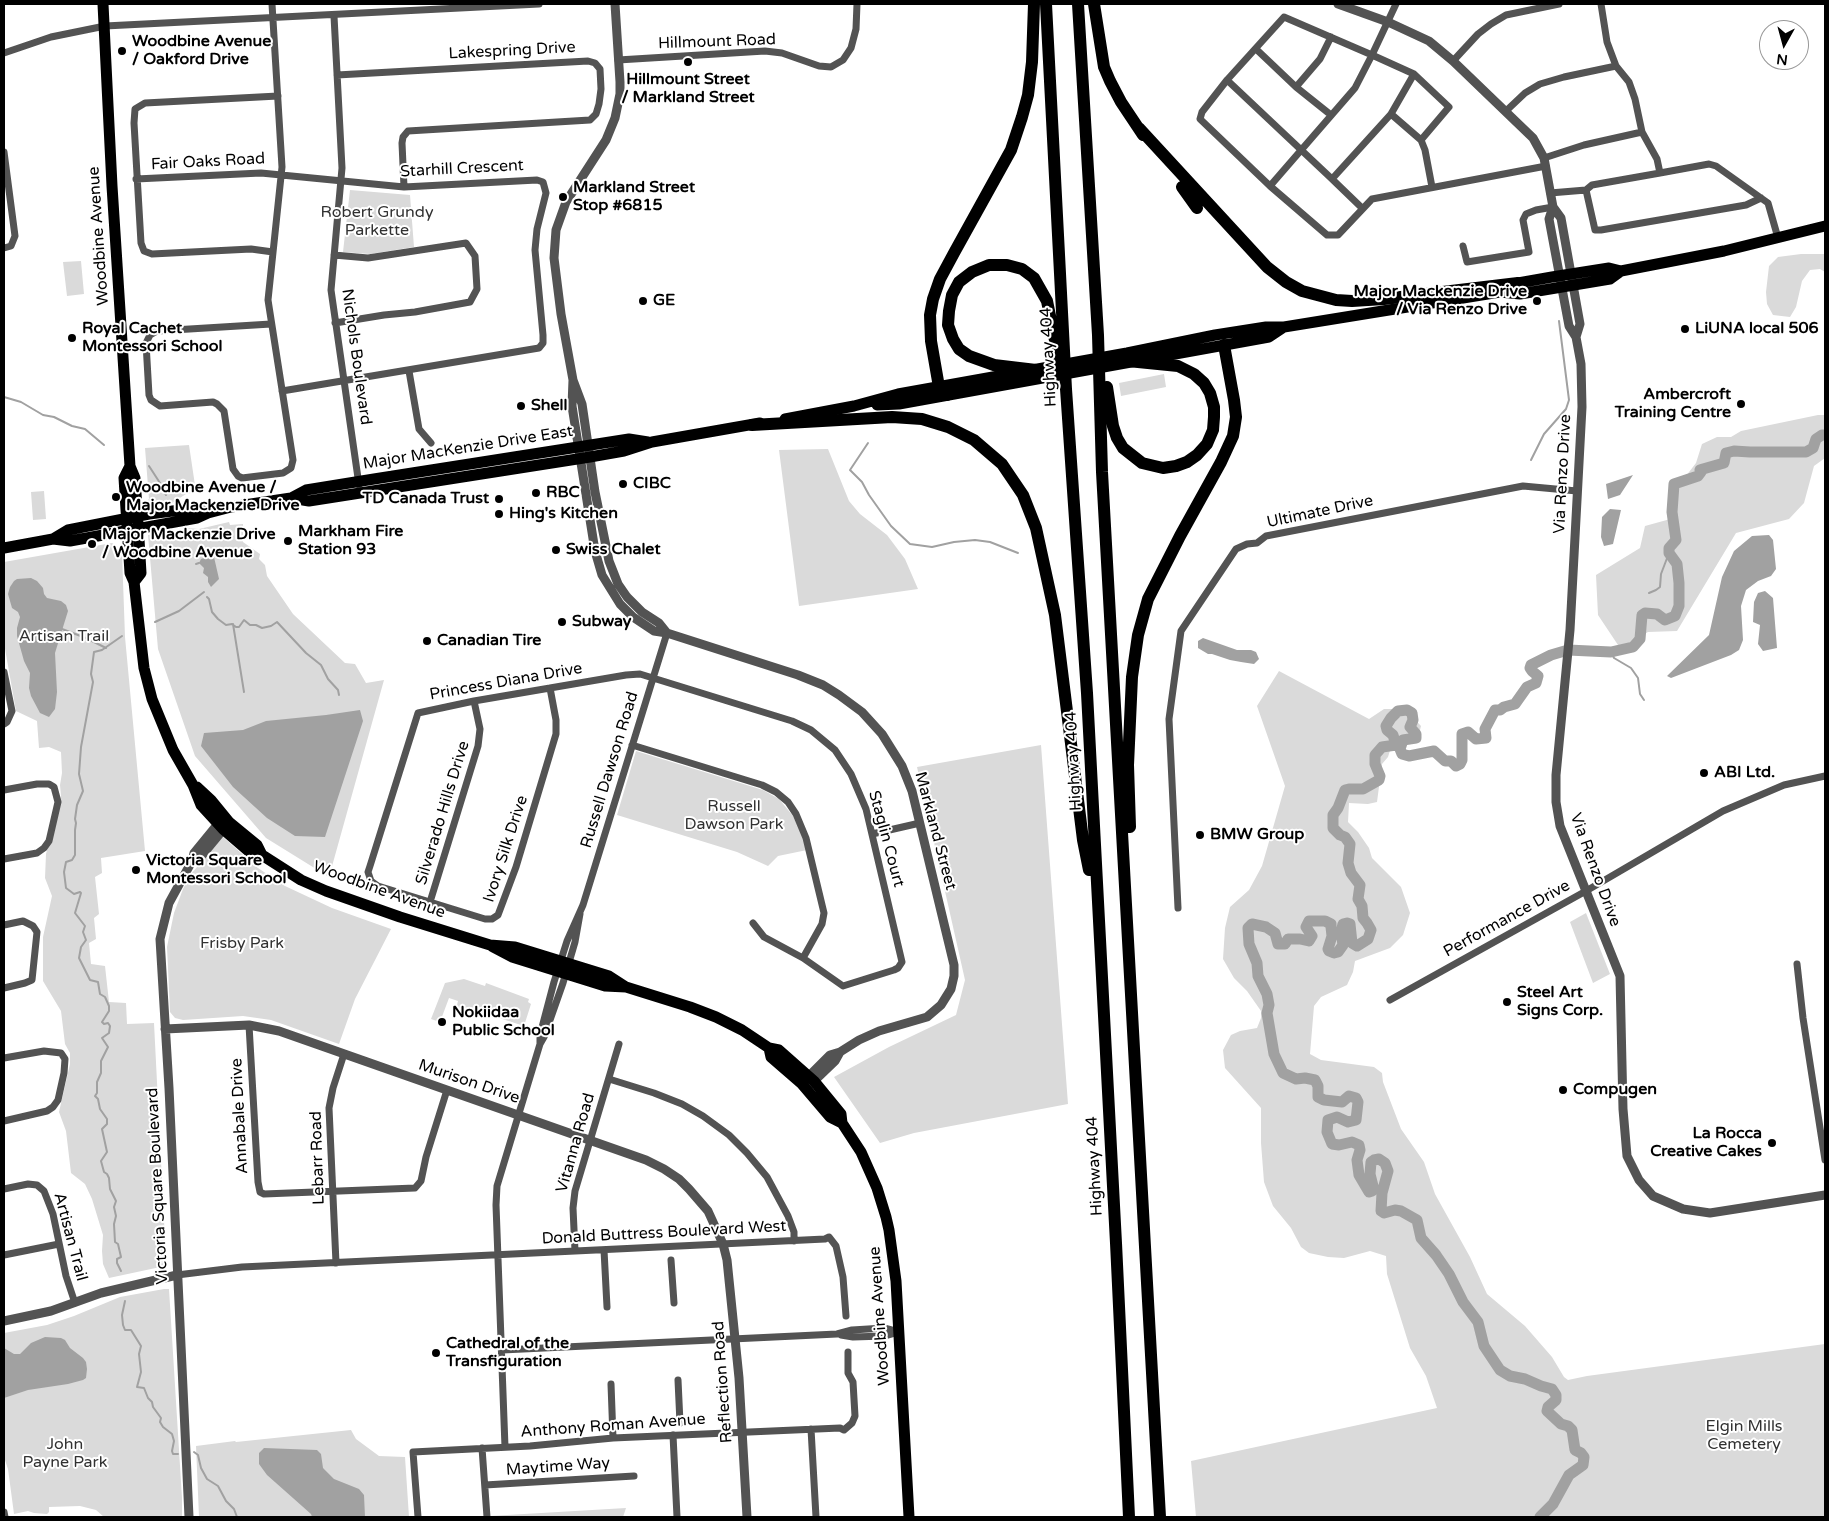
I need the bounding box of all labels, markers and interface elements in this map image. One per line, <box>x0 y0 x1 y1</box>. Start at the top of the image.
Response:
north arrow <box>1759 20 1809 70</box>
street label: Hillmount Road <box>658 30 776 54</box>
place label: Woodbine Avenue / Oakford Drive <box>132 32 271 70</box>
street label: Lakespring Drive <box>448 38 576 64</box>
marker: Woodbine Avenue / Oakford Drive <box>116 45 128 57</box>
text: N <box>1776 50 1789 69</box>
marker: Hillmount Street / Markland Street <box>682 56 694 68</box>
place label: Hillmount Street / Markland Street <box>621 70 755 108</box>
street label: Fair Oaks Road <box>150 149 266 175</box>
street label: Starhill Crescent <box>400 156 524 182</box>
street label: Woodbine Avenue <box>85 166 113 306</box>
place label: Markland Street Stop #6815 <box>573 178 695 216</box>
marker: Markland Street Stop #6815 <box>557 191 569 203</box>
park label: Robert Grundy Parkette <box>320 203 434 241</box>
place label: Major Mackenzie Drive / Via Renzo Drive <box>1354 282 1527 320</box>
street label: Nichols Boulevard <box>337 288 375 426</box>
place label: GE <box>653 291 675 311</box>
marker: GE <box>637 295 649 307</box>
marker: Major Mackenzie Drive / Via Renzo Drive <box>1531 295 1543 307</box>
street label: Highway 404 <box>1037 307 1061 407</box>
place label: Royal Cachet Montessori School <box>82 319 222 357</box>
place label: LiUNA local 506 <box>1695 319 1819 339</box>
marker: LiUNA local 506 <box>1679 323 1691 335</box>
marker: Royal Cachet Montessori School <box>66 332 78 344</box>
place label: Ambercroft Training Centre <box>1615 385 1731 423</box>
place label: Shell <box>531 396 567 416</box>
marker: Ambercroft Training Centre <box>1735 398 1747 410</box>
marker: Shell <box>515 400 527 412</box>
street label: Via Renzo Drive <box>1550 414 1576 534</box>
street label: Major MacKenzie Drive East <box>362 422 574 474</box>
place label: CIBC <box>633 474 671 494</box>
place label: Woodbine Avenue / Major Mackenzie Drive <box>126 478 299 516</box>
marker: CIBC <box>617 478 629 490</box>
place label: RBC <box>546 483 580 503</box>
marker: RBC <box>530 487 542 499</box>
place label: TD Canada Trust <box>363 489 489 509</box>
marker: Woodbine Avenue / Major Mackenzie Drive <box>110 491 122 503</box>
street label: Ultimate Drive <box>1265 491 1375 533</box>
marker: TD Canada Trust <box>493 493 505 505</box>
place label: Hing's Kitchen <box>509 504 618 524</box>
marker: Hing's Kitchen <box>493 508 505 520</box>
place label: Markham Fire Station 93 <box>298 522 403 560</box>
place label: Major Mackenzie Drive / Woodbine Avenue <box>102 525 275 563</box>
marker: Markham Fire Station 93 <box>282 535 294 547</box>
marker: Major Mackenzie Drive / Woodbine Avenue <box>86 538 98 550</box>
place label: Swiss Chalet <box>566 540 661 560</box>
marker: Swiss Chalet <box>550 544 562 556</box>
place label: Subway <box>572 612 631 632</box>
marker: Subway <box>556 616 568 628</box>
park label: Artisan Trail <box>19 627 109 647</box>
place label: Canadian Tire <box>437 631 541 651</box>
marker: Canadian Tire <box>421 635 433 647</box>
street label: Princess Diana Drive <box>428 659 584 705</box>
street label: Russell Dawson Road <box>577 689 643 851</box>
street label: Highway 404 <box>1062 711 1086 811</box>
street label: Silverado Hills Drive <box>412 739 474 887</box>
place label: ABI Ltd. <box>1714 763 1775 783</box>
marker: ABI Ltd. <box>1698 767 1710 779</box>
street label: Markland Street <box>910 770 960 892</box>
street label: Staglin Court <box>864 789 908 889</box>
street label: Ivory Silk Drive <box>480 793 532 905</box>
park label: Russell Dawson Park <box>685 797 783 835</box>
street label: Via Renzo Drive <box>1566 811 1624 929</box>
place label: BMW Group <box>1210 825 1304 845</box>
marker: BMW Group <box>1194 829 1206 841</box>
place label: Victoria Square Montessori School <box>146 851 286 889</box>
street label: Woodbine Avenue <box>310 857 448 923</box>
marker: Victoria Square Montessori School <box>130 864 142 876</box>
street label: Performance Drive <box>1440 876 1574 962</box>
park label: Frisby Park <box>200 934 284 954</box>
place label: Steel Art Signs Corp. <box>1517 983 1603 1021</box>
marker: Steel Art Signs Corp. <box>1501 996 1513 1008</box>
place label: Nokiidaa Public School <box>452 1003 555 1041</box>
marker: Nokiidaa Public School <box>436 1016 448 1028</box>
street label: Murison Drive <box>416 1056 522 1108</box>
street label: Annabale Drive <box>227 1058 253 1174</box>
place label: Compugen <box>1573 1080 1657 1100</box>
marker: Compugen <box>1557 1084 1569 1096</box>
street label: Victoria Square Boulevard <box>143 1087 173 1285</box>
street label: Vitanna Road <box>553 1091 599 1195</box>
street label: Lebarr Road <box>307 1111 329 1205</box>
street label: Highway 404 <box>1083 1116 1107 1216</box>
place label: La Rocca Creative Cakes <box>1650 1124 1762 1162</box>
marker: La Rocca Creative Cakes <box>1766 1137 1778 1149</box>
street label: Artisan Trail <box>49 1191 91 1283</box>
street label: Donald Buttress Boulevard West <box>541 1217 787 1249</box>
street label: Woodbine Avenue <box>866 1246 894 1386</box>
street label: Reflection Road <box>709 1320 737 1444</box>
place label: Cathedral of the Transfiguration <box>446 1334 569 1372</box>
marker: Cathedral of the Transfiguration <box>430 1347 442 1359</box>
street label: Anthony Roman Avenue <box>520 1410 706 1442</box>
park label: Elgin Mills Cemetery <box>1705 1417 1783 1455</box>
park label: John Payne Park <box>23 1435 107 1473</box>
street label: Maytime Way <box>505 1454 611 1480</box>

